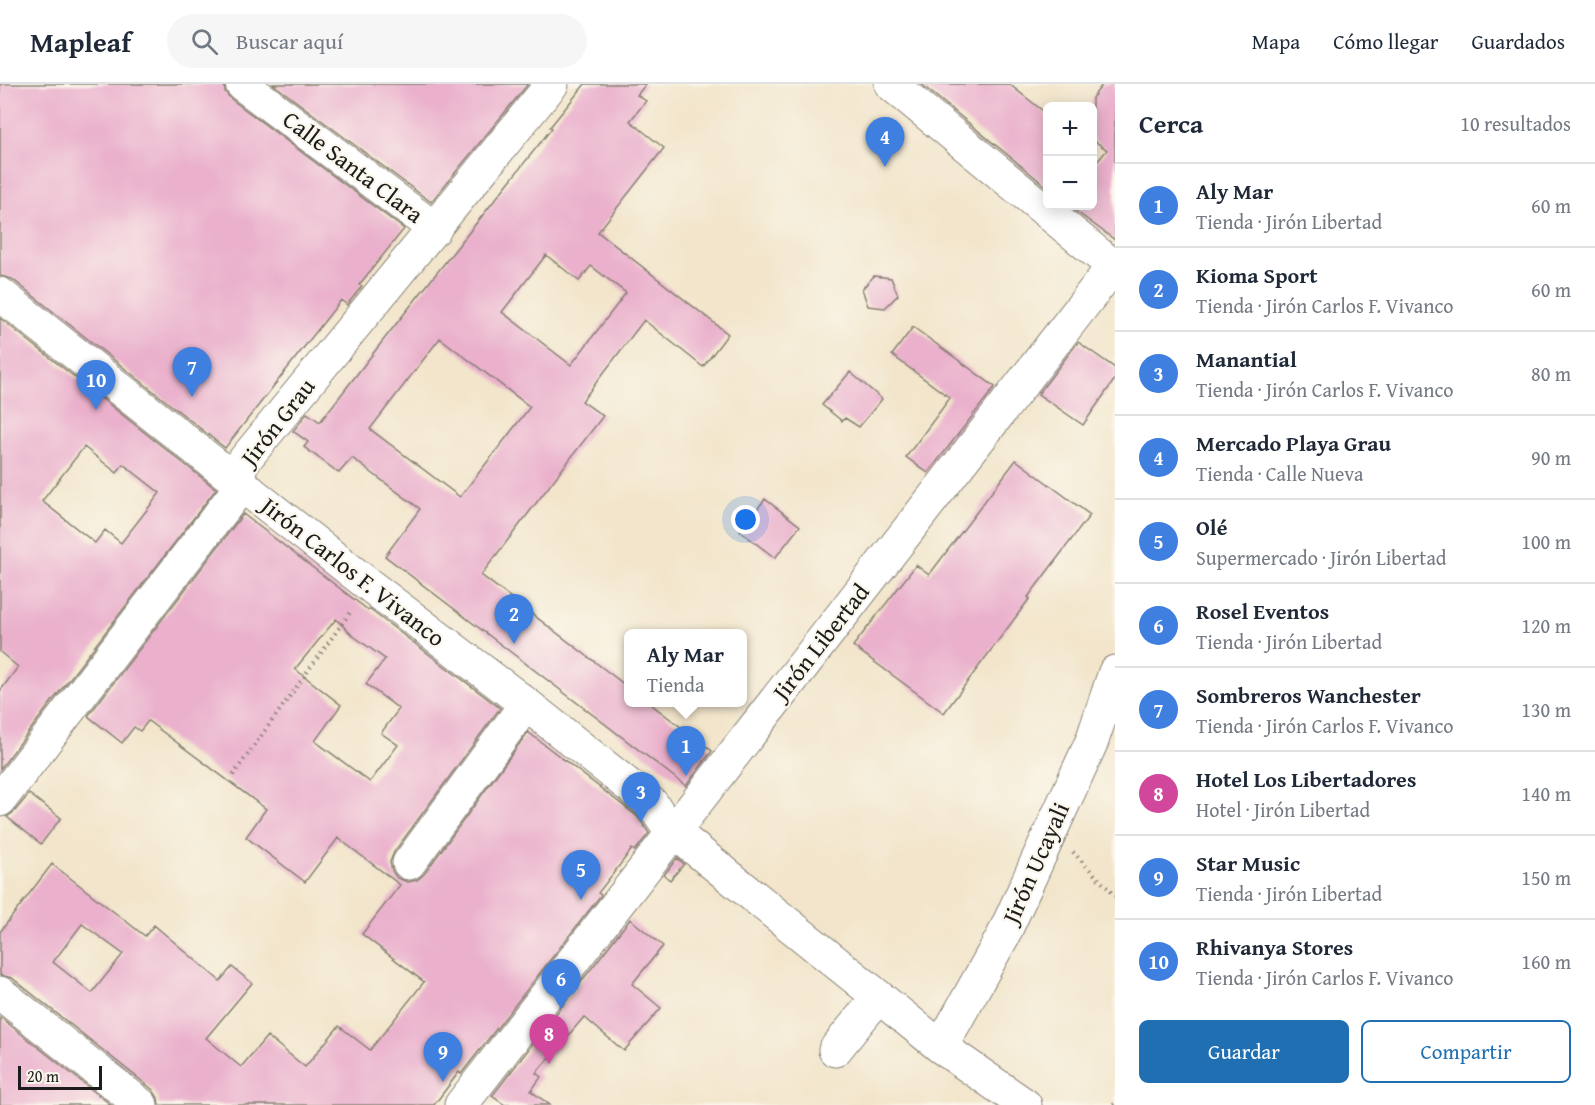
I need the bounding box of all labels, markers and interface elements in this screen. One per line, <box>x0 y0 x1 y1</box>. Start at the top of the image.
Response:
search box <box>167 14 587 68</box>
text: Mapleaf <box>30 21 131 62</box>
icon: search <box>188 25 221 58</box>
text: Buscar aquí <box>236 25 343 57</box>
text: Mapa <box>1252 26 1300 57</box>
text: Cómo llegar <box>1333 26 1438 57</box>
text: Guardados <box>1471 26 1565 57</box>
street label: Calle Santa Clara <box>276 102 432 232</box>
map controls <box>1043 102 1097 210</box>
button: + <box>1043 102 1097 156</box>
text: Cerca <box>1139 104 1203 143</box>
text: 10 resultados <box>1460 109 1571 138</box>
pin: 4 <box>866 118 904 167</box>
button: − <box>1043 156 1097 210</box>
text: Aly Mar <box>1196 175 1273 207</box>
text: 1 <box>1153 191 1164 220</box>
text: 60 m <box>1531 191 1571 220</box>
text: Tienda · Jirón Libertad <box>1196 207 1382 236</box>
text: Kioma Sport <box>1196 259 1318 291</box>
text: 2 <box>1153 275 1164 304</box>
text: 60 m <box>1531 275 1571 304</box>
text: Tienda · Jirón Carlos F. Vivanco <box>1196 291 1454 320</box>
text: Manantial <box>1196 343 1297 375</box>
pin: 7 <box>172 348 212 397</box>
text: 3 <box>1153 359 1164 388</box>
text: 80 m <box>1531 359 1571 388</box>
pin: 10 <box>76 360 116 410</box>
street label: Jirón Grau <box>230 370 323 476</box>
text: Tienda · Jirón Carlos F. Vivanco <box>1196 375 1454 404</box>
text: Mercado Playa Grau <box>1196 427 1391 459</box>
text: 4 <box>1153 443 1164 472</box>
text: 90 m <box>1531 443 1571 472</box>
text: Tienda · Calle Nueva <box>1196 459 1363 488</box>
street label: Jirón Carlos F. Vivanco <box>251 487 453 655</box>
your location <box>731 505 760 534</box>
text: Olé <box>1196 511 1227 543</box>
text: 5 <box>1153 527 1164 556</box>
text: 100 m <box>1521 527 1571 556</box>
text: Supermercado · Jirón Libertad <box>1196 543 1447 572</box>
street label: Jirón Libertad <box>762 576 878 710</box>
pin: 2 <box>494 594 534 644</box>
text: Rosel Eventos <box>1196 595 1329 627</box>
text: 6 <box>1153 611 1164 640</box>
text: 120 m <box>1521 611 1571 640</box>
text: Tienda · Jirón Libertad <box>1196 627 1382 656</box>
popup <box>624 629 747 707</box>
text: Aly Mar <box>647 638 724 670</box>
text: Tienda <box>647 670 704 699</box>
text: Sombreros Wanchester <box>1196 679 1421 711</box>
text: 7 <box>1153 695 1164 724</box>
text: 130 m <box>1521 695 1571 724</box>
text: Tienda · Jirón Carlos F. Vivanco <box>1196 711 1454 740</box>
pin: 1 <box>666 726 706 776</box>
text: Hotel Los Libertadores <box>1196 763 1416 795</box>
pin: 3 <box>622 772 660 822</box>
text: 8 <box>1153 779 1164 808</box>
text: 140 m <box>1521 779 1571 808</box>
text: Hotel · Jirón Libertad <box>1196 795 1370 824</box>
street label: Jirón Ucayali <box>992 796 1078 932</box>
text: Star Music <box>1196 847 1300 879</box>
pin: 5 <box>562 850 600 900</box>
text: 9 <box>1153 863 1164 892</box>
text: 150 m <box>1521 863 1571 892</box>
text: Tienda · Jirón Libertad <box>1196 879 1382 908</box>
text: Rhivanya Stores <box>1196 931 1353 963</box>
text: 10 <box>1148 947 1169 976</box>
text: 160 m <box>1521 947 1571 976</box>
pin: 6 <box>542 960 580 1009</box>
text: Tienda · Jirón Carlos F. Vivanco <box>1196 963 1454 992</box>
pin: 8 <box>530 1014 568 1064</box>
button: Guardar <box>1139 1020 1349 1083</box>
button: Compartir <box>1361 1020 1571 1083</box>
pin: 9 <box>424 1032 462 1082</box>
scale bar <box>18 1063 102 1090</box>
text: 20 m <box>27 1064 59 1088</box>

